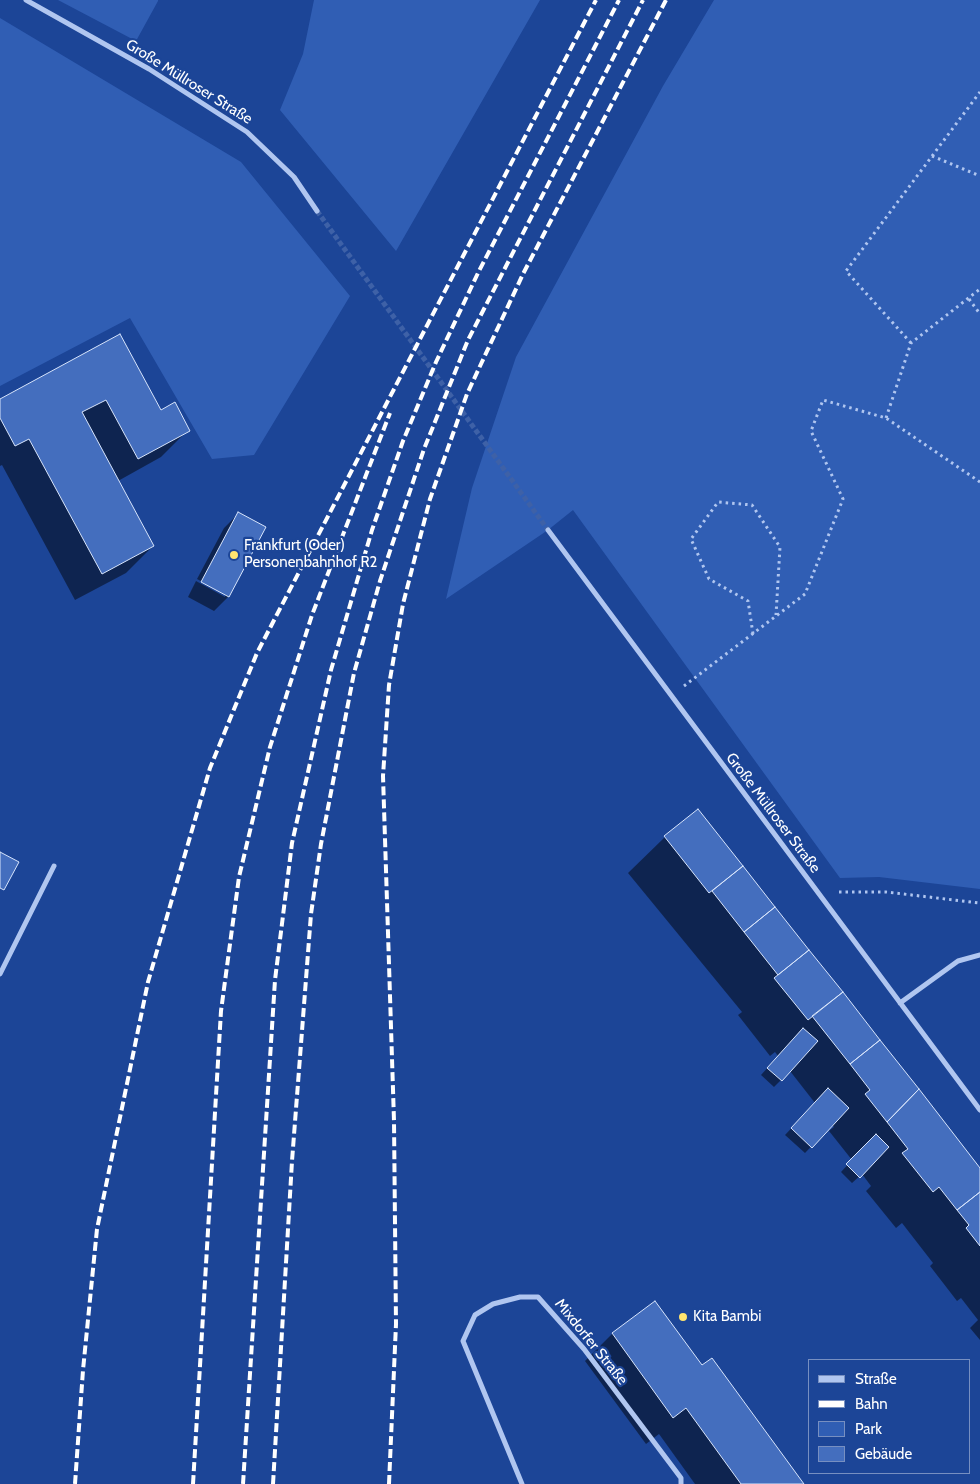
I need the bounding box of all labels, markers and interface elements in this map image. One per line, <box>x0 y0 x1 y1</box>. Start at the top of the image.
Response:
street label: Große Müllroser Straße <box>122 36 256 128</box>
place label: Frankfurt (Oder) Personenbahnhof R2 <box>244 537 377 572</box>
marker: Frankfurt (Oder) Personenbahnhof R2 <box>228 549 240 561</box>
street label: Große Müllroser Straße <box>722 749 824 877</box>
street label: Mixdorfer Straße <box>551 1295 631 1389</box>
place label: Kita Bambi <box>693 1308 761 1326</box>
marker: Kita Bambi <box>677 1311 689 1323</box>
legend <box>808 1359 970 1474</box>
text: Straße <box>855 1370 897 1388</box>
text: Bahn <box>855 1395 888 1413</box>
text: Park <box>855 1420 882 1438</box>
text: Gebäude <box>855 1445 912 1463</box>

